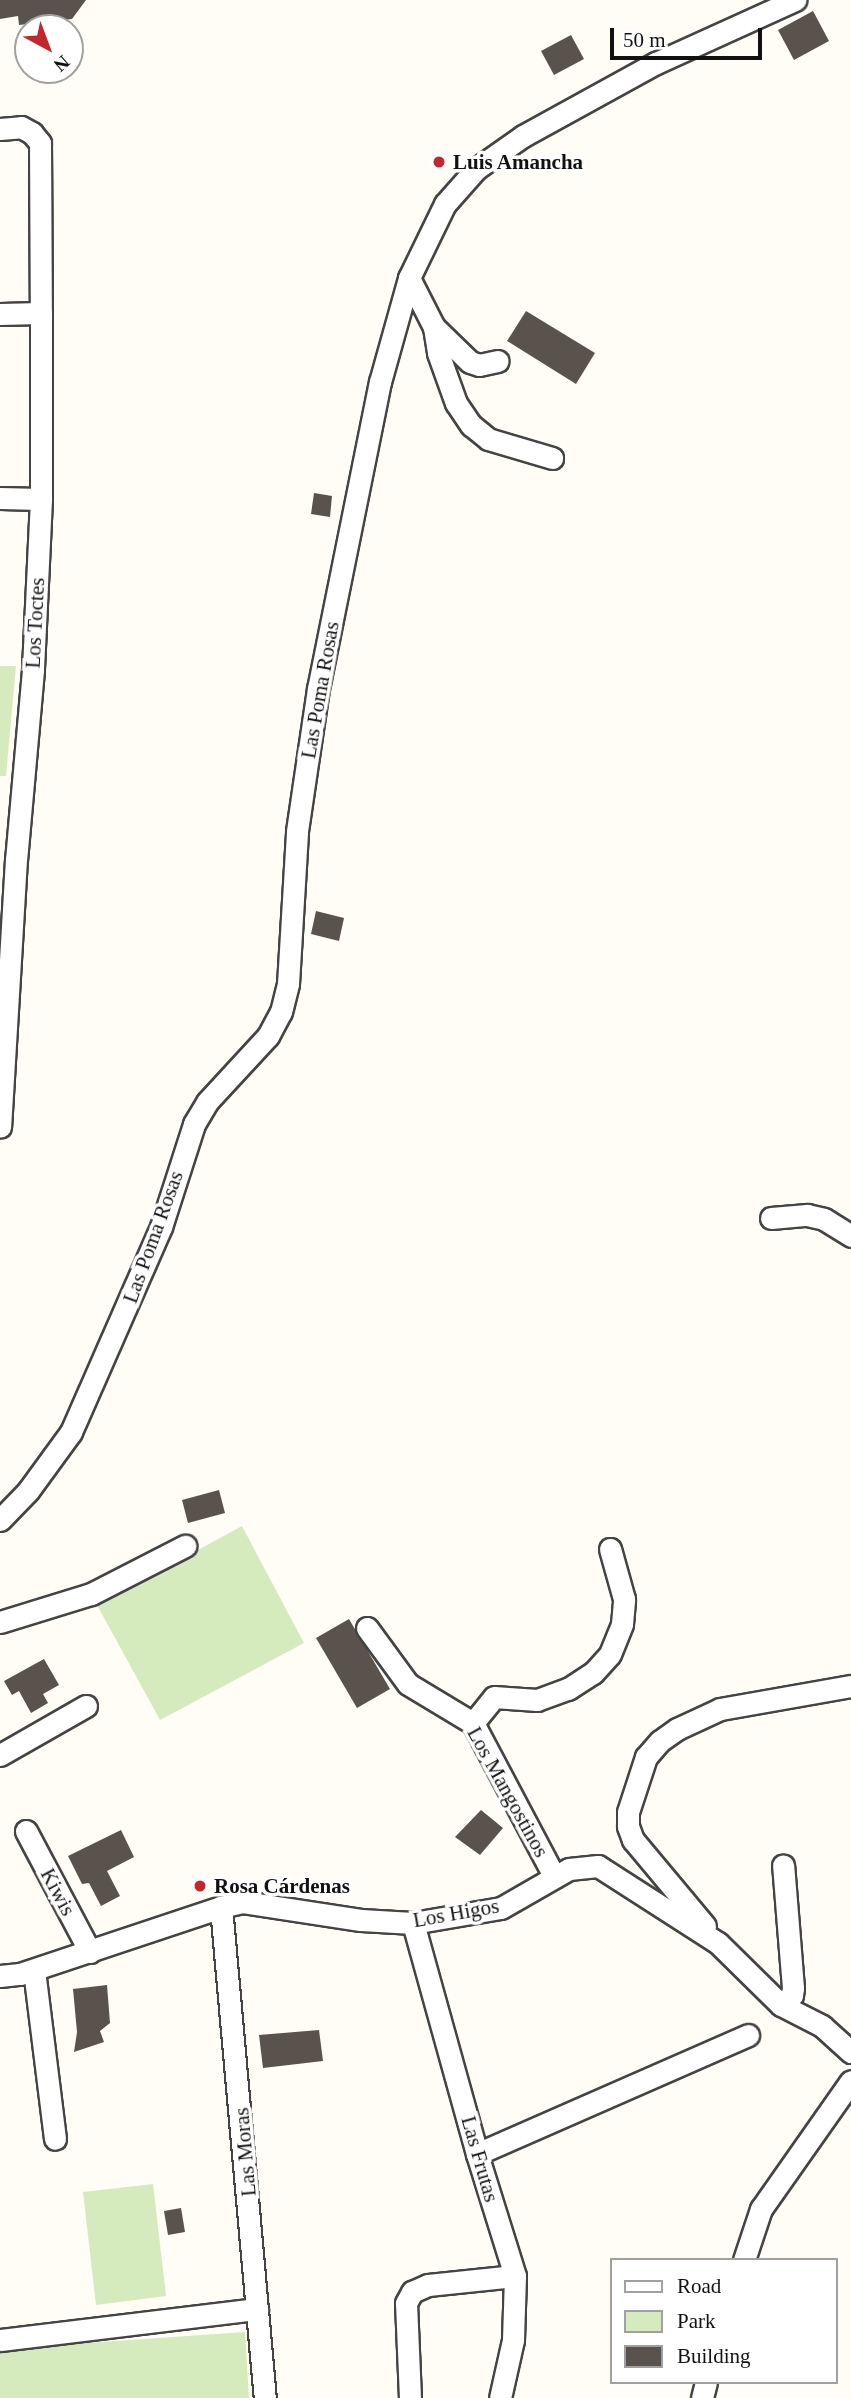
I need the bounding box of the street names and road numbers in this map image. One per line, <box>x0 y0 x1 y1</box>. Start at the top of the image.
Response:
street label: Los Toctes <box>20 577 50 669</box>
street label: Las Poma Rosas <box>296 619 344 761</box>
street label: Las Poma Rosas <box>117 1167 189 1307</box>
street label: Los Mangostinos <box>462 1722 554 1862</box>
street label: Kiwis <box>35 1864 81 1920</box>
street label: Los Higos <box>411 1893 501 1933</box>
street label: Las Moras <box>229 2106 261 2198</box>
street label: Las Frutas <box>456 2113 504 2205</box>

